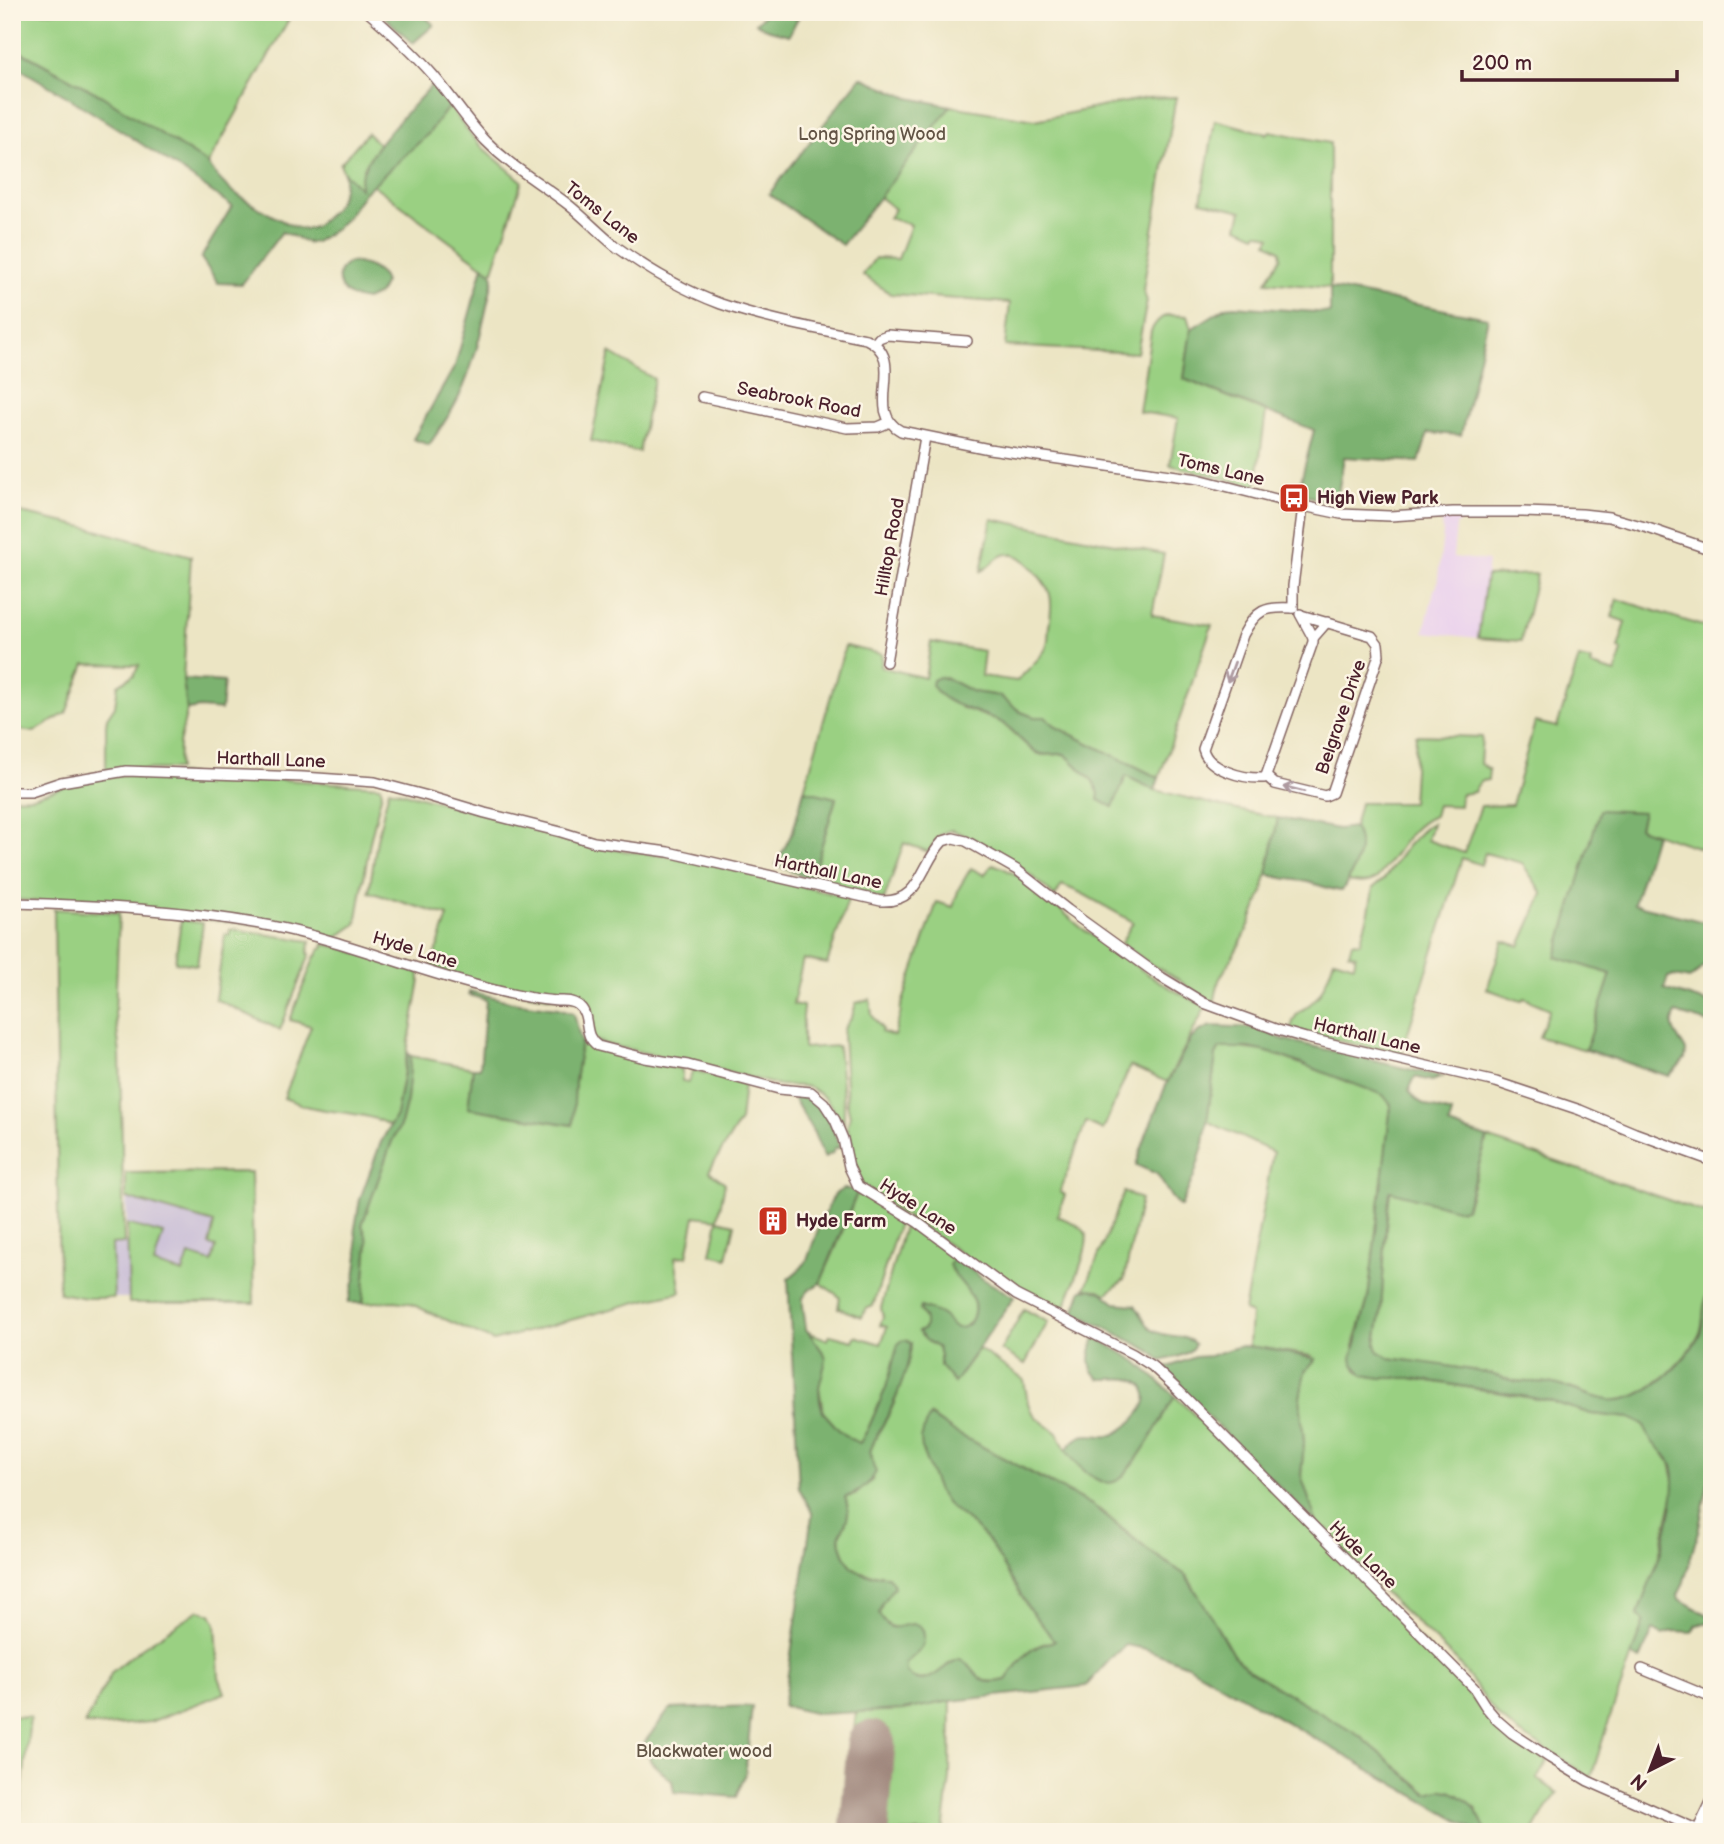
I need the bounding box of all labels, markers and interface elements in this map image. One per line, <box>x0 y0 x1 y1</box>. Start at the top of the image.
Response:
scale bar <box>1462 38 1677 82</box>
text: 200 m <box>1472 51 1532 76</box>
park label: Long Spring Wood <box>798 124 946 145</box>
street label: Toms Lane <box>561 177 644 249</box>
street label: Seabrook Road <box>735 378 863 422</box>
street label: Toms Lane <box>1175 450 1267 490</box>
bus stop icon: High View Park <box>1277 481 1311 515</box>
place label: High View Park <box>1317 488 1439 509</box>
street label: Hilltop Road <box>871 496 909 598</box>
street label: Belgrave Drive <box>1312 657 1371 777</box>
one-way arrow <box>1224 660 1236 682</box>
street label: Harthall Lane <box>216 748 326 772</box>
one-way arrow <box>1283 781 1306 795</box>
street label: Harthall Lane <box>772 850 884 894</box>
street label: Hyde Lane <box>370 927 460 973</box>
street label: Harthall Lane <box>1311 1013 1423 1059</box>
street label: Hyde Lane <box>876 1174 961 1240</box>
building icon: Hyde Farm <box>756 1204 790 1238</box>
place label: Hyde Farm <box>796 1211 886 1232</box>
street label: Hyde Lane <box>1325 1517 1402 1594</box>
north arrow <box>1616 1736 1686 1806</box>
park label: Blackwater wood <box>636 1741 772 1762</box>
text: N <box>1627 1768 1653 1795</box>

